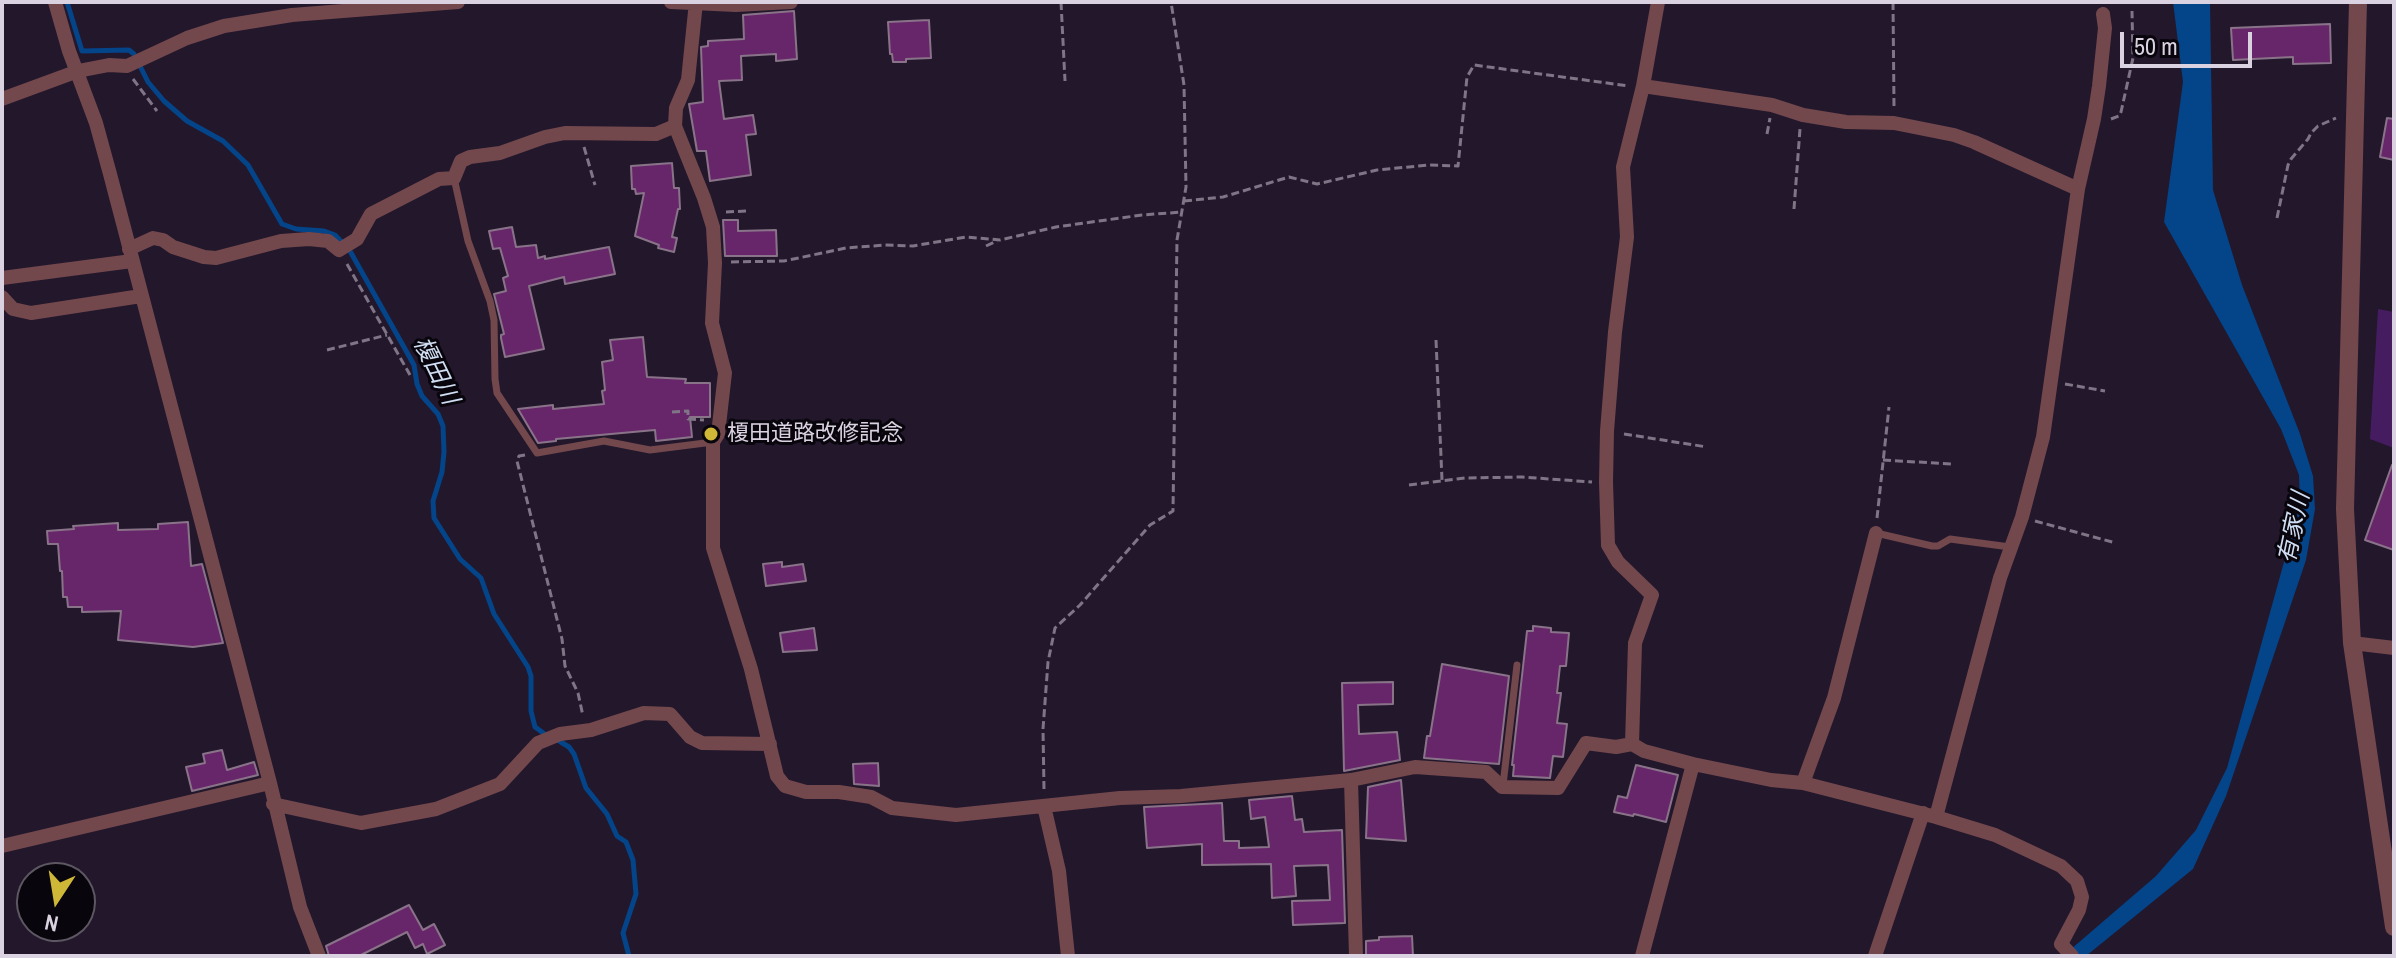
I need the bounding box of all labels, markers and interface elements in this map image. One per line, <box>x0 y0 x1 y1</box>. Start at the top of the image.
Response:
scale bar <box>2124 16 2256 66</box>
text: 50 m <box>2134 30 2178 62</box>
water label: 榎田川 <box>406 332 464 410</box>
place label: 榎田道路改修記念 <box>727 421 903 447</box>
marker: 榎田道路改修記念 <box>702 425 720 443</box>
water label: 有家川 <box>2273 490 2317 566</box>
north arrow <box>16 862 96 942</box>
text: N <box>42 907 61 940</box>

